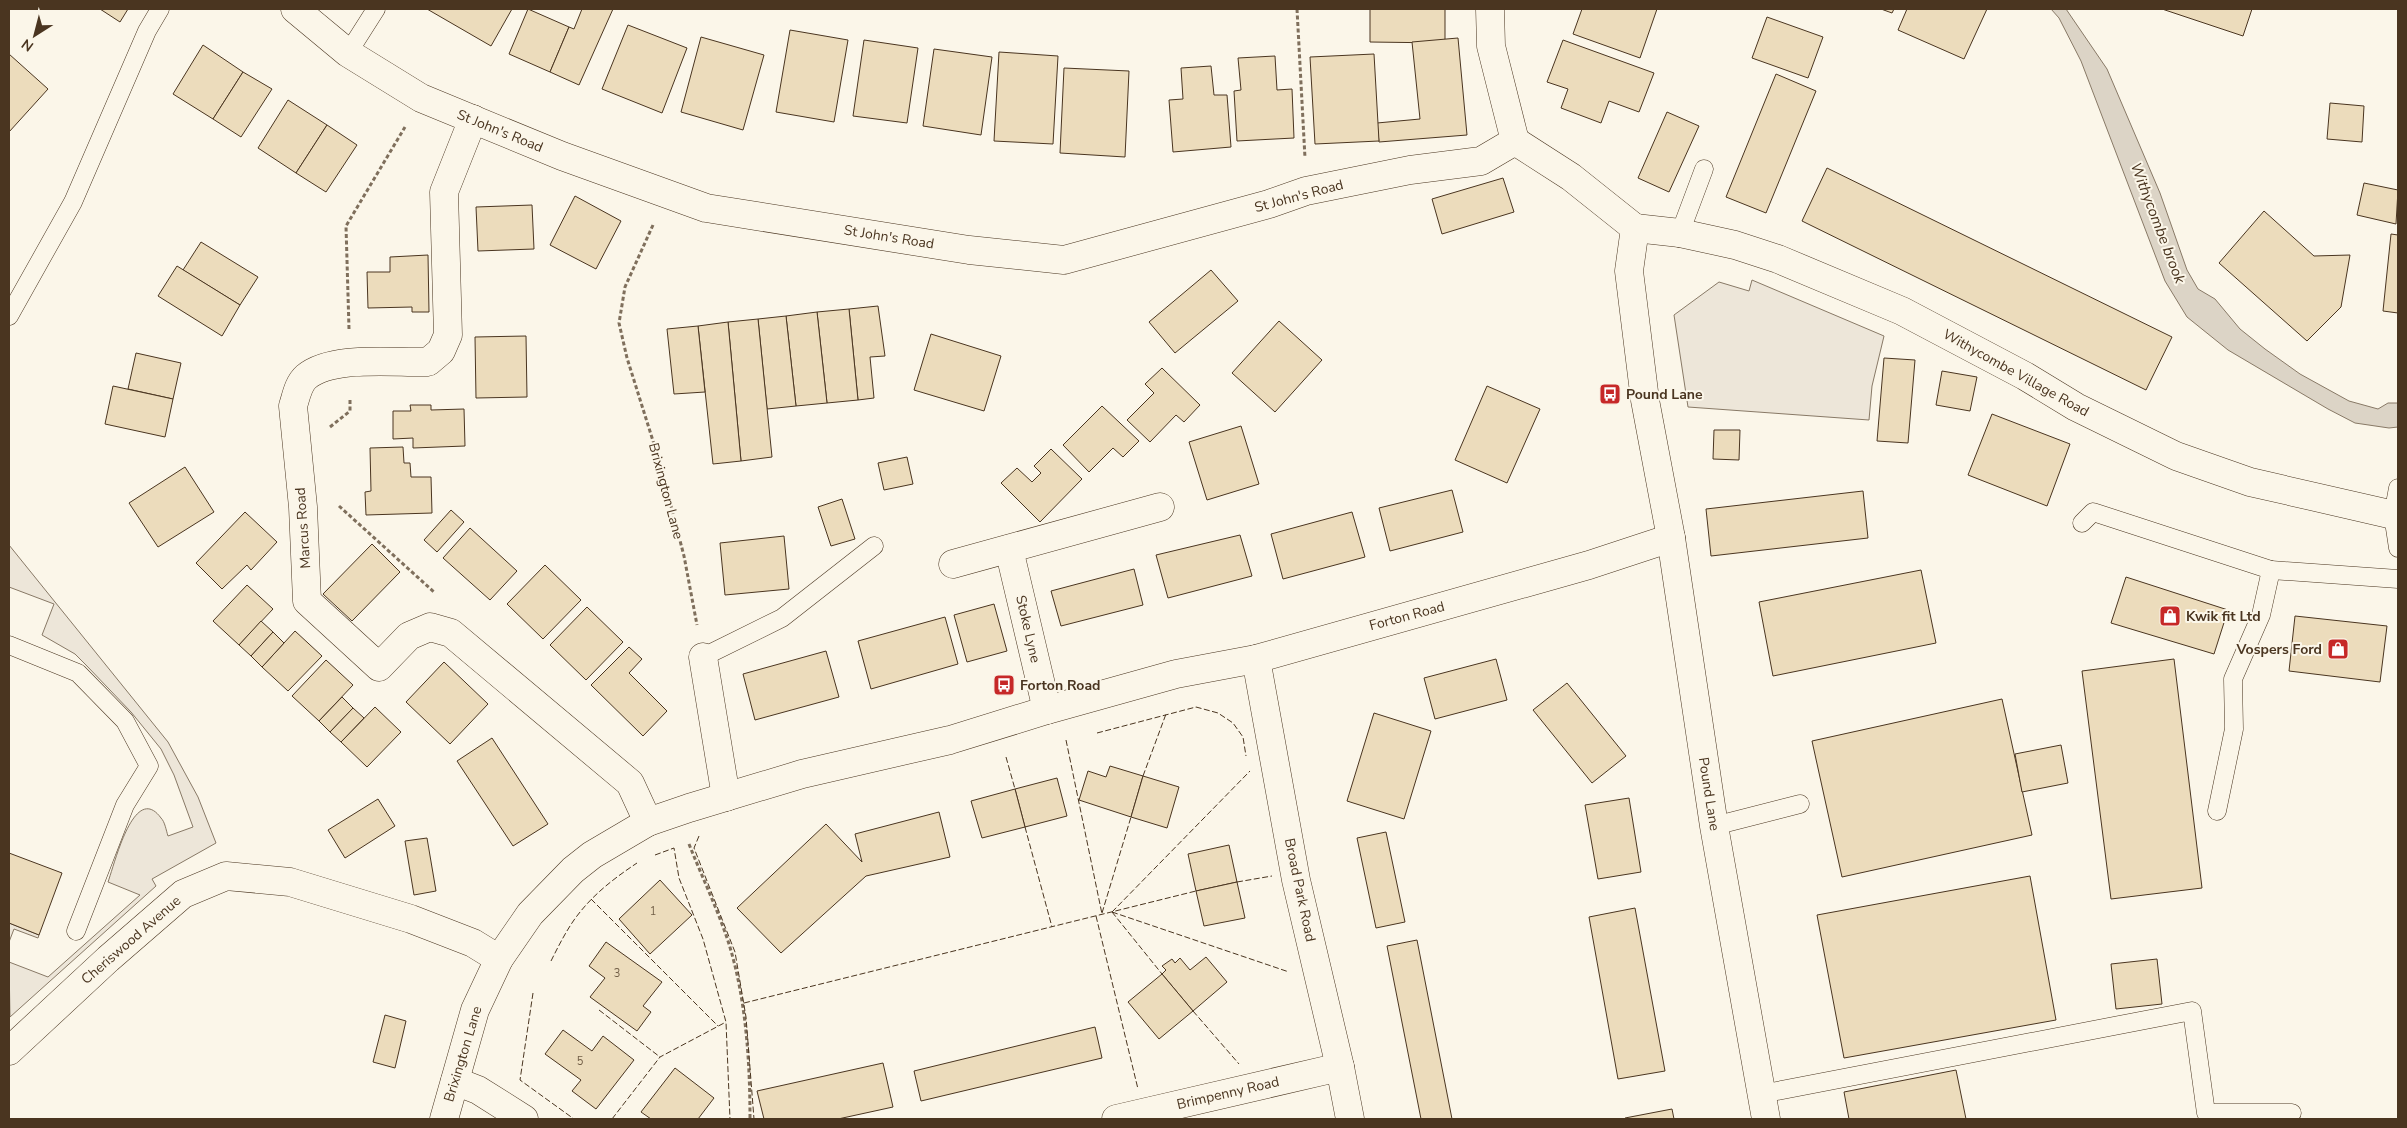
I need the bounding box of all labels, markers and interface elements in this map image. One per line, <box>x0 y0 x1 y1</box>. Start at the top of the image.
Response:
north arrow <box>10 10 60 60</box>
text: N <box>18 34 37 56</box>
street label: St John's Road <box>454 105 546 157</box>
water label: Withycombe brook <box>2126 160 2190 287</box>
street label: St John's Road <box>1252 175 1346 217</box>
street label: St John's Road <box>842 220 936 254</box>
street label: Withycombe Village Road <box>1940 325 2092 421</box>
bus stop icon: Pound Lane <box>1598 382 1622 406</box>
place label: Pound Lane <box>1626 385 1703 404</box>
street label: Brixington Lane <box>644 441 688 541</box>
street label: Marcus Road <box>291 487 315 569</box>
street label: Stoke Lyne <box>1011 593 1045 665</box>
street label: Forton Road <box>1367 597 1447 635</box>
shop icon: Kwik fit Ltd <box>2158 604 2182 628</box>
place label: Kwik fit Ltd <box>2186 607 2261 626</box>
shop icon: Vospers Ford <box>2326 637 2350 661</box>
place label: Vospers Ford <box>2236 640 2322 659</box>
bus stop icon: Forton Road <box>992 673 1016 697</box>
place label: Forton Road <box>1020 676 1100 695</box>
street label: Pound Lane <box>1694 756 1724 832</box>
street label: Broad Park Road <box>1280 836 1320 944</box>
street label: Cheriswood Avenue <box>77 891 185 989</box>
house number: 1 <box>650 904 656 919</box>
house number: 3 <box>614 966 620 981</box>
street label: Brixington Lane <box>439 1004 487 1104</box>
house number: 5 <box>577 1054 584 1069</box>
street label: Brimpenny Road <box>1175 1072 1281 1114</box>

